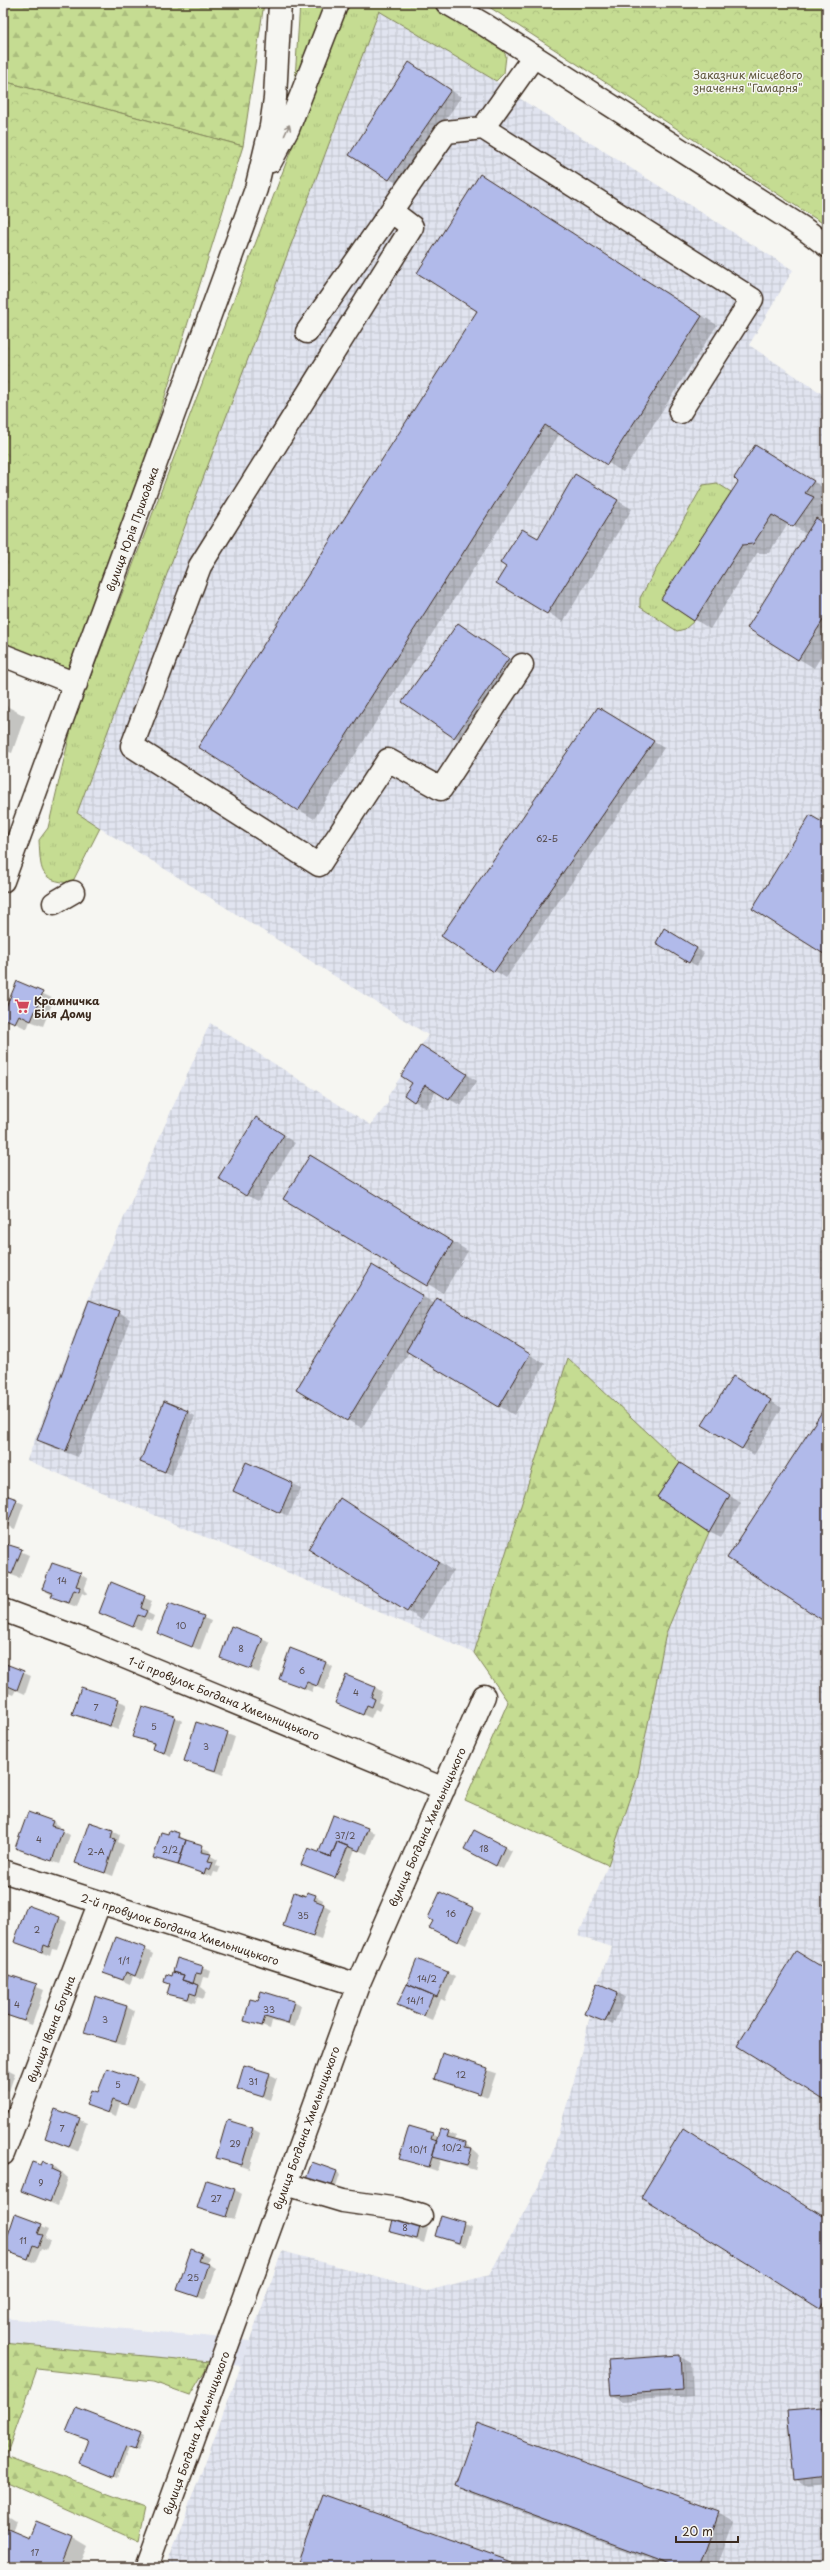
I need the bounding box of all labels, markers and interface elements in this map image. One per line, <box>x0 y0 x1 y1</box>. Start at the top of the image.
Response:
park label: Заказник місцевого значення "Гамарня" <box>692 66 803 96</box>
one-way arrow <box>284 124 291 136</box>
street label: вулиця Юрія Приходька <box>101 464 163 594</box>
house number: 62-Б <box>536 831 558 845</box>
place label: Крамничка Біля Дому <box>34 992 100 1022</box>
supermarket icon: Крамничка Біля Дому <box>13 997 31 1015</box>
house number: 14 <box>57 1573 67 1587</box>
house number: 10 <box>176 1618 187 1632</box>
house number: 8 <box>238 1641 244 1655</box>
street label: 1-й провулок Богдана Хмельницького <box>126 1652 322 1744</box>
house number: 6 <box>299 1663 305 1677</box>
house number: 4 <box>353 1685 359 1699</box>
house number: 7 <box>93 1700 99 1714</box>
house number: 5 <box>151 1719 157 1733</box>
house number: 3 <box>203 1739 209 1753</box>
street label: вулиця Богдана Хмельницького <box>384 1745 470 1909</box>
house number: 37/2 <box>335 1828 355 1842</box>
house number: 4 <box>36 1832 42 1846</box>
house number: 18 <box>479 1841 489 1855</box>
house number: 2/2 <box>162 1842 178 1856</box>
house number: 2-А <box>87 1844 105 1858</box>
street label: 2-й провулок Богдана Хмельницького <box>78 1889 282 1969</box>
house number: 16 <box>446 1906 456 1920</box>
house number: 35 <box>297 1908 309 1922</box>
house number: 2 <box>34 1922 40 1936</box>
house number: 1/1 <box>118 1953 130 1967</box>
house number: 14/2 <box>417 1971 437 1985</box>
street label: вулиця Івана Богуна <box>23 1973 79 2085</box>
house number: 14/1 <box>406 1993 424 2007</box>
house number: 4 <box>14 1997 20 2011</box>
house number: 33 <box>263 2002 275 2016</box>
house number: 3 <box>102 2012 108 2026</box>
street label: вулиця Богдана Хмельницького <box>268 2044 344 2212</box>
house number: 12 <box>456 2067 466 2081</box>
house number: 31 <box>248 2074 258 2088</box>
house number: 5 <box>115 2077 121 2091</box>
house number: 7 <box>59 2121 65 2135</box>
house number: 29 <box>229 2136 241 2150</box>
house number: 10/2 <box>442 2140 462 2154</box>
house number: 10/1 <box>409 2142 427 2156</box>
house number: 9 <box>38 2175 44 2189</box>
house number: 27 <box>210 2191 222 2205</box>
house number: 8 <box>402 2220 408 2234</box>
house number: 11 <box>19 2233 27 2247</box>
house number: 25 <box>187 2270 199 2284</box>
street label: вулиця Богдана Хмельницького <box>158 2349 234 2517</box>
scale bar <box>676 2518 738 2544</box>
text: 20 m <box>682 2522 713 2540</box>
house number: 17 <box>31 2545 40 2559</box>

